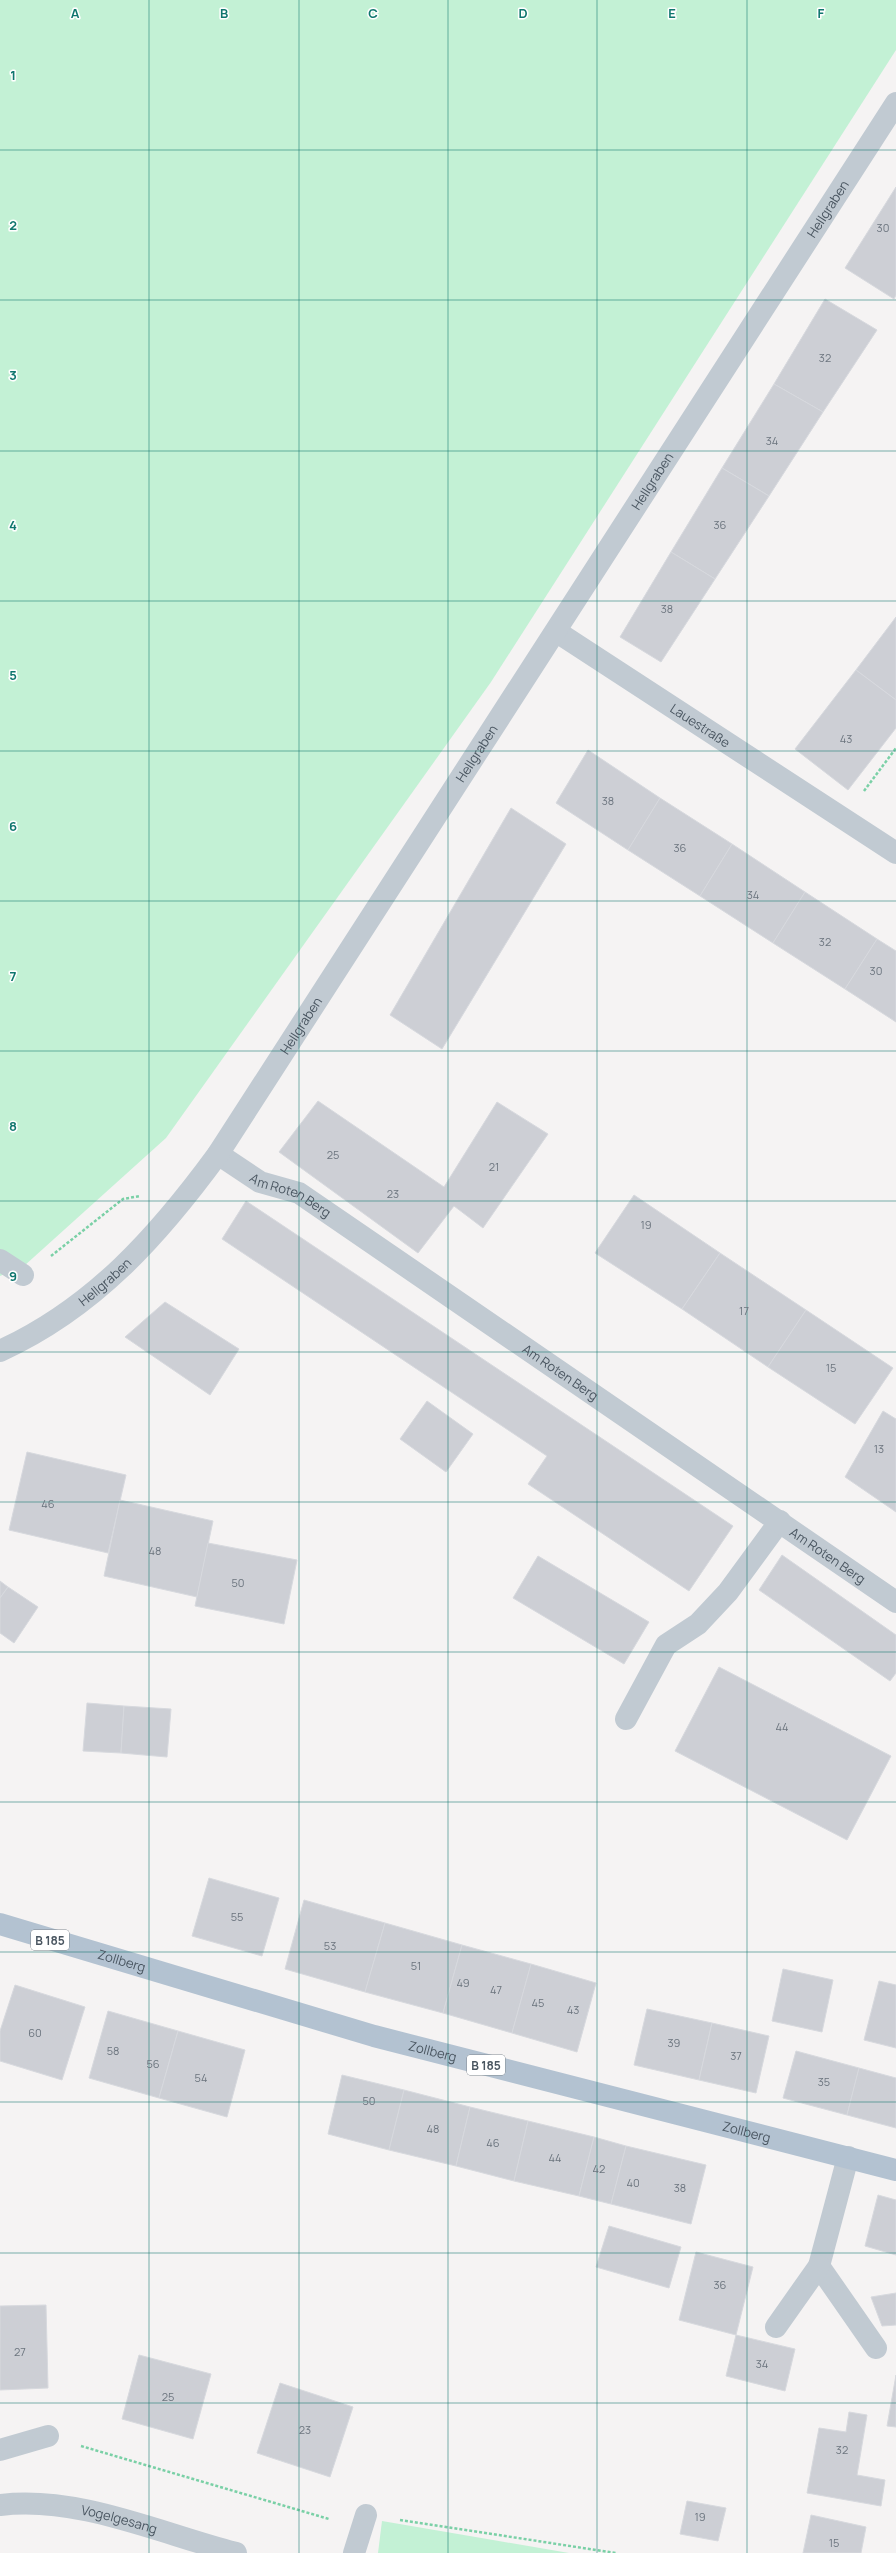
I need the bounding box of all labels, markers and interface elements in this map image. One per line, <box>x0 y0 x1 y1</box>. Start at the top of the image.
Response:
text: A <box>71 4 80 22</box>
text: B <box>220 4 228 22</box>
text: C <box>368 4 378 22</box>
text: D <box>518 4 528 22</box>
text: E <box>668 4 676 22</box>
text: F <box>818 4 825 22</box>
text: 1 <box>10 66 16 84</box>
street label: Hellgraben <box>803 177 853 241</box>
text: 2 <box>9 216 17 234</box>
house number: 30 <box>877 220 889 235</box>
house number: 32 <box>819 350 831 365</box>
text: 3 <box>9 366 17 384</box>
house number: 34 <box>766 433 778 448</box>
street label: Hellgraben <box>627 449 677 513</box>
text: 4 <box>9 516 17 534</box>
house number: 36 <box>714 517 727 532</box>
house number: 38 <box>661 601 673 616</box>
text: 5 <box>9 666 17 684</box>
street label: Lauestraße <box>667 699 734 752</box>
street label: Hellgraben <box>451 721 502 785</box>
house number: 43 <box>840 731 852 746</box>
house number: 38 <box>602 793 614 808</box>
text: 6 <box>9 817 17 835</box>
house number: 36 <box>674 840 687 855</box>
house number: 34 <box>747 887 759 902</box>
house number: 32 <box>819 934 831 949</box>
house number: 30 <box>870 963 882 978</box>
text: 7 <box>10 967 17 985</box>
street label: Hellgraben <box>276 993 326 1058</box>
text: 8 <box>9 1117 17 1135</box>
house number: 25 <box>327 1147 339 1162</box>
house number: 21 <box>489 1159 499 1174</box>
street label: Am Roten Berg <box>246 1169 335 1221</box>
house number: 23 <box>387 1186 399 1201</box>
house number: 19 <box>640 1217 652 1232</box>
street label: Hellgraben <box>75 1254 135 1310</box>
text: 9 <box>9 1267 17 1285</box>
house number: 17 <box>739 1303 749 1318</box>
street label: Am Roten Berg <box>519 1340 602 1405</box>
house number: 15 <box>826 1360 836 1375</box>
house number: 13 <box>874 1441 884 1456</box>
house number: 46 <box>41 1496 55 1511</box>
street label: Am Roten Berg <box>786 1523 869 1588</box>
house number: 48 <box>149 1543 161 1558</box>
house number: 50 <box>231 1575 245 1590</box>
house number: 44 <box>775 1719 789 1734</box>
house number: 55 <box>231 1909 243 1924</box>
road number: B 185 <box>31 1930 69 1950</box>
house number: 53 <box>324 1938 336 1953</box>
street label: Zollberg <box>95 1945 148 1976</box>
house number: 51 <box>411 1958 421 1973</box>
house number: 49 <box>456 1975 470 1990</box>
house number: 47 <box>490 1982 502 1997</box>
house number: 45 <box>532 1995 544 2010</box>
house number: 43 <box>567 2002 579 2017</box>
house number: 60 <box>28 2025 42 2040</box>
house number: 39 <box>668 2035 681 2050</box>
street label: Zollberg <box>407 2036 459 2066</box>
house number: 58 <box>107 2043 119 2058</box>
house number: 37 <box>730 2048 742 2063</box>
road number: B 185 <box>467 2055 505 2075</box>
house number: 56 <box>146 2056 160 2071</box>
house number: 54 <box>195 2070 207 2085</box>
house number: 35 <box>818 2074 830 2089</box>
house number: 50 <box>362 2093 376 2108</box>
street label: Zollberg <box>720 2117 773 2146</box>
house number: 48 <box>427 2121 439 2136</box>
house number: 46 <box>486 2135 500 2150</box>
house number: 44 <box>548 2150 562 2165</box>
house number: 42 <box>593 2161 605 2176</box>
house number: 40 <box>626 2175 640 2190</box>
house number: 38 <box>674 2180 686 2195</box>
house number: 36 <box>714 2277 727 2292</box>
house number: 27 <box>14 2344 26 2359</box>
house number: 34 <box>756 2356 768 2371</box>
house number: 25 <box>162 2389 174 2404</box>
house number: 23 <box>299 2422 311 2437</box>
house number: 32 <box>836 2442 848 2457</box>
street label: Vogelgesang <box>80 2500 160 2538</box>
house number: 19 <box>694 2509 706 2524</box>
house number: 15 <box>829 2535 839 2550</box>

